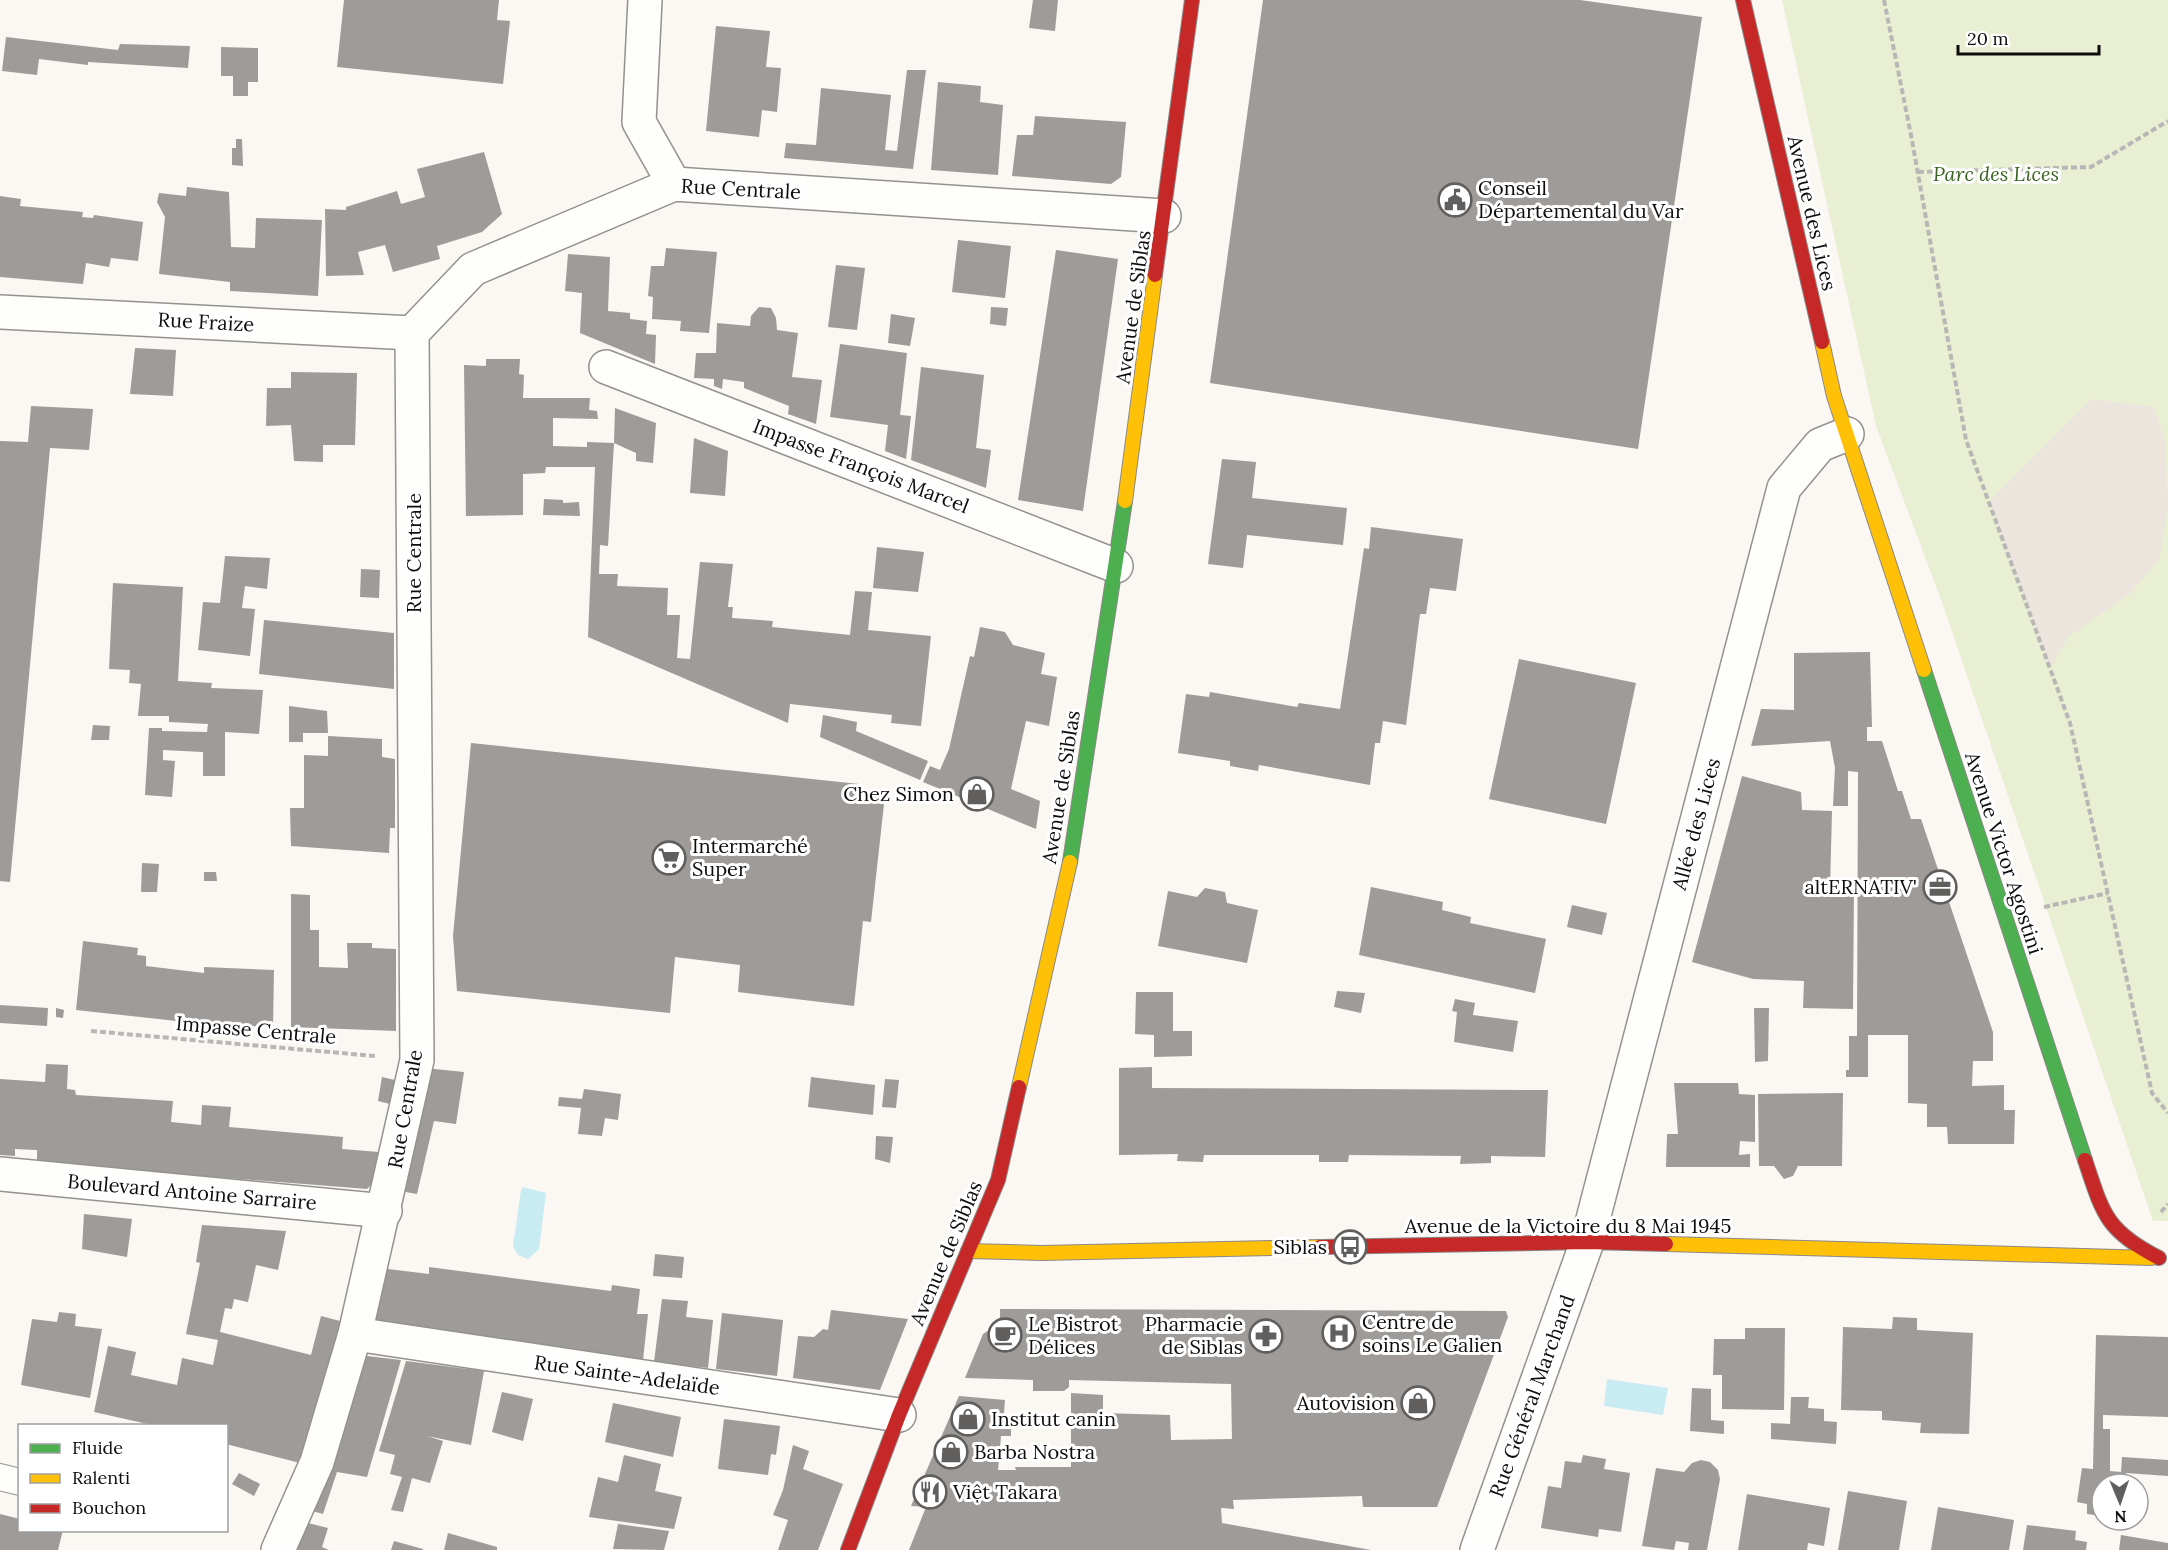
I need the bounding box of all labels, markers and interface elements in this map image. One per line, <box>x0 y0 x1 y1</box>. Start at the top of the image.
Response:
scale bar <box>1958 18 2099 56</box>
text: 20 m <box>1967 27 2009 50</box>
street label: Avenue des Lices <box>1782 132 1842 293</box>
park label: Parc des Lices <box>1933 161 2059 186</box>
street label: Rue Centrale <box>680 173 802 204</box>
place label: Conseil Départemental du Var <box>1478 175 1684 223</box>
public building icon: Conseil Départemental du Var <box>1437 182 1473 218</box>
street label: Avenue de Siblas <box>1109 229 1156 386</box>
street label: Rue Fraize <box>157 306 255 337</box>
street label: Impasse François Marcel <box>750 413 973 518</box>
street label: Rue Centrale <box>401 493 426 613</box>
street label: Avenue de Siblas <box>1036 709 1085 866</box>
street label: Avenue Victor Agostini <box>1960 748 2049 957</box>
street label: Allée des Lices <box>1666 755 1725 893</box>
shop icon: Chez Simon <box>959 776 995 812</box>
place label: Chez Simon <box>843 781 954 806</box>
place label: Intermarché Super <box>692 833 808 881</box>
supermarket icon: Intermarché Super <box>651 840 687 876</box>
office icon: altERNATIV' <box>1922 869 1958 905</box>
place label: altERNATIV' <box>1805 874 1917 899</box>
street label: Impasse Centrale <box>175 1010 337 1049</box>
street label: Rue Centrale <box>382 1047 427 1170</box>
street label: Boulevard Antoine Sarraire <box>66 1168 318 1215</box>
street label: Avenue de Siblas <box>903 1177 987 1330</box>
street label: Avenue de la Victoire du 8 Mai 1945 <box>1404 1213 1731 1238</box>
bus stop icon: Siblas <box>1332 1229 1368 1265</box>
place label: Siblas <box>1274 1234 1327 1259</box>
street label: Rue Général Marchand <box>1483 1291 1580 1500</box>
place label: Centre de soins Le Galien <box>1362 1309 1502 1357</box>
place label: Le Bistrot Délices <box>1028 1311 1119 1359</box>
place label: Pharmacie de Siblas <box>1145 1311 1243 1359</box>
hospital icon: Centre de soins Le Galien <box>1321 1315 1357 1351</box>
cafe icon: Le Bistrot Délices <box>987 1317 1023 1353</box>
pharmacy icon: Pharmacie de Siblas <box>1248 1318 1284 1354</box>
street label: Rue Sainte-Adelaïde <box>533 1349 722 1400</box>
shop icon: Autovision <box>1400 1385 1436 1421</box>
place label: Autovision <box>1296 1390 1395 1415</box>
shop icon: Institut canin <box>950 1401 986 1437</box>
place label: Institut canin <box>991 1406 1116 1431</box>
legend <box>18 1424 228 1532</box>
shop icon: Barba Nostra <box>933 1434 969 1470</box>
text: Fluide <box>72 1436 123 1459</box>
place label: Barba Nostra <box>974 1439 1095 1464</box>
text: Ralenti <box>72 1466 130 1489</box>
north arrow <box>2090 1472 2150 1532</box>
restaurant icon: Việt Takara <box>912 1474 948 1510</box>
place label: Việt Takara <box>952 1479 1058 1504</box>
text: Bouchon <box>72 1496 146 1519</box>
text: N <box>2114 1507 2127 1527</box>

